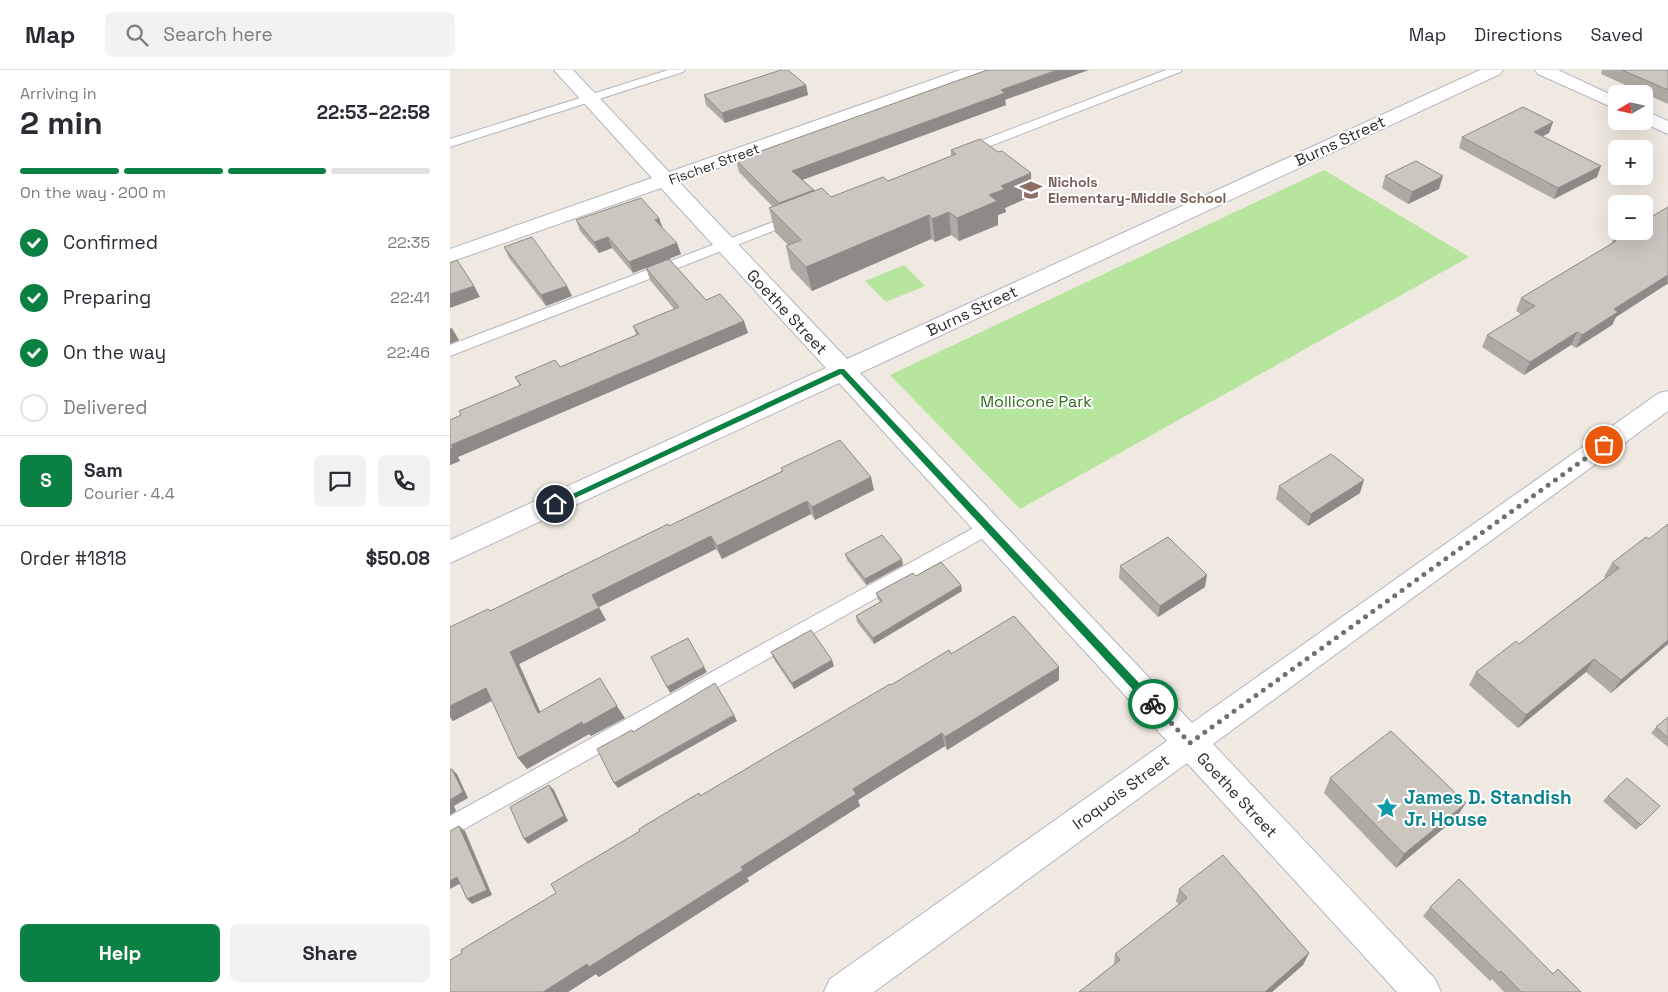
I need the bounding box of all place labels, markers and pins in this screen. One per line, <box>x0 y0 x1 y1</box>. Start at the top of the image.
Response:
place label: Nichols Elementary-Middle School <box>1048 173 1226 207</box>
school or university icon: Nichols Elementary-Middle School <box>1018 177 1044 203</box>
pin <box>1583 424 1625 466</box>
pin <box>534 483 576 525</box>
place label: James D. Standish Jr. House <box>1404 785 1572 832</box>
place icon: James D. Standish Jr. House <box>1374 795 1400 821</box>

